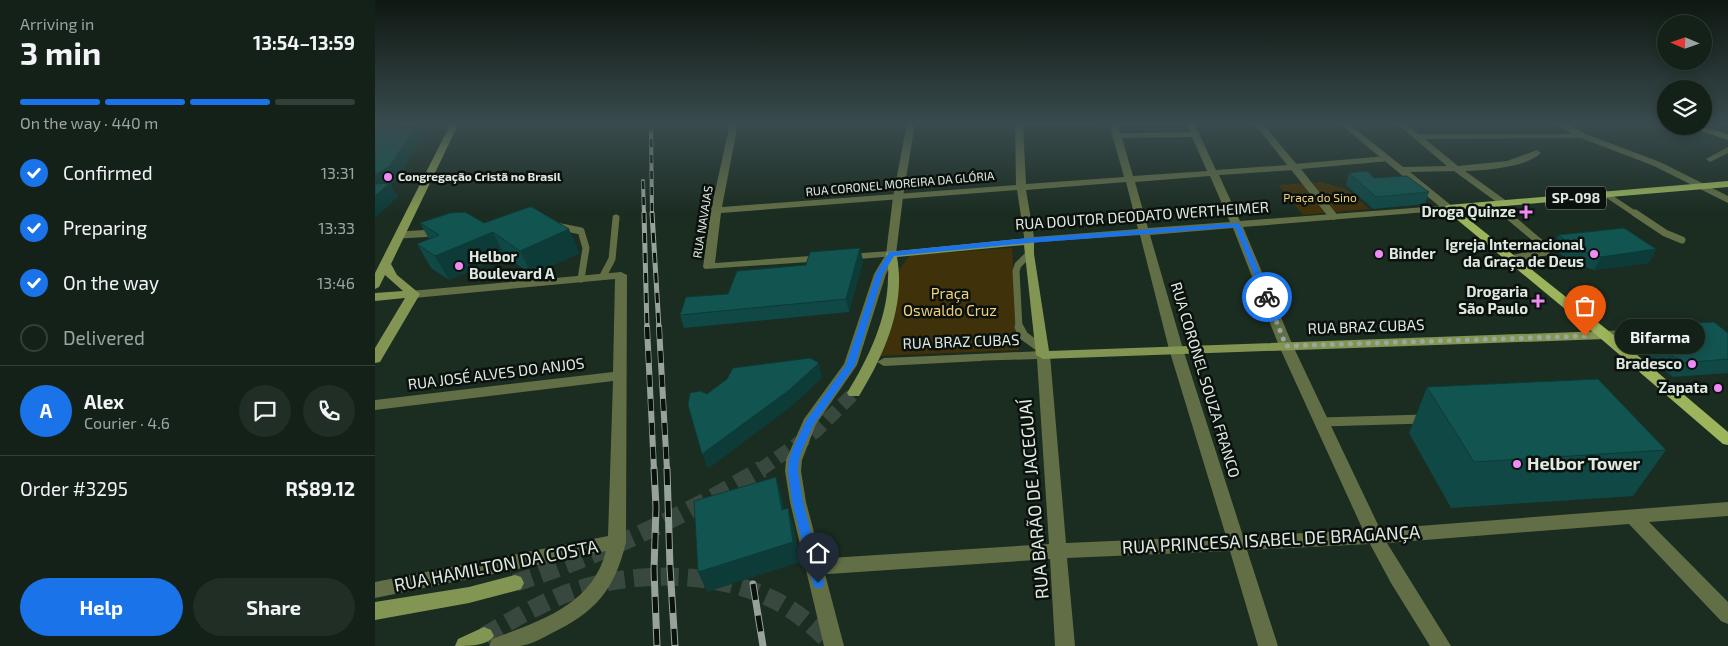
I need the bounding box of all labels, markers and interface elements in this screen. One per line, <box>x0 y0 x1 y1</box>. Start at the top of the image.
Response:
text: Arriving in <box>20 14 94 33</box>
north arrow <box>1657 15 1713 70</box>
map controls <box>1657 15 1712 135</box>
text: 13:54–13:59 <box>253 31 355 54</box>
text: 3 min <box>20 33 101 71</box>
button: layers <box>1657 80 1712 135</box>
text: On the way · 440 m <box>20 113 158 132</box>
icon: check <box>20 159 48 187</box>
text: Confirmed <box>63 161 153 184</box>
text: 13:31 <box>321 163 355 182</box>
street label: RUA CORONEL MOREIRA DA GLÓRIA <box>805 168 995 198</box>
place label: Congregação Cristã no Brasil <box>398 169 561 184</box>
marker: Congregação Cristã no Brasil <box>382 171 394 183</box>
street label: RUA NAVAJAS <box>689 184 715 259</box>
road number: SP-098 <box>1546 187 1606 210</box>
park label: Praça do Sino <box>1283 190 1357 205</box>
street label: RUA DOUTOR DEODATO WERTHEIMER <box>1014 197 1270 233</box>
place label: Droga Quinze <box>1422 202 1516 221</box>
marker: Droga Quinze <box>1520 206 1532 218</box>
icon: check <box>20 214 48 242</box>
text: Preparing <box>63 216 147 239</box>
text: 13:33 <box>318 218 355 237</box>
place label: Igreja Internacional da Graça de Deus <box>1445 235 1584 272</box>
place label: Binder <box>1389 244 1436 262</box>
place label: Helbor Boulevard A <box>469 247 555 282</box>
marker: Binder <box>1373 248 1385 260</box>
marker: Igreja Internacional da Graça de Deus <box>1588 248 1600 260</box>
marker: Helbor Boulevard A <box>453 260 465 272</box>
icon: check <box>20 269 48 297</box>
text: On the way <box>63 271 159 294</box>
courier <box>1242 272 1292 322</box>
text: 13:46 <box>317 273 355 292</box>
street label: RUA CORONEL SOUZA FRANCO <box>1168 280 1244 480</box>
place label: Drogaria São Paulo <box>1458 282 1528 317</box>
icon: bike <box>1253 283 1281 311</box>
park label: Praça Oswaldo Cruz <box>903 284 997 319</box>
pin <box>1564 285 1606 336</box>
icon: bag <box>1571 292 1599 320</box>
marker: Drogaria São Paulo <box>1532 295 1544 307</box>
street label: RUA BRAZ CUBAS <box>1307 315 1425 337</box>
callout: Bifarma <box>1615 318 1705 354</box>
text: Delivered <box>63 326 145 349</box>
text: Bifarma <box>1630 327 1690 346</box>
street label: RUA BRAZ CUBAS <box>902 330 1020 352</box>
street label: RUA JOSÉ ALVES DO ANJOS <box>407 353 585 393</box>
place label: Bradesco <box>1616 354 1682 372</box>
marker: Bradesco <box>1686 358 1698 370</box>
place label: Zapata <box>1658 378 1708 396</box>
marker: Zapata <box>1712 382 1724 394</box>
button: chat <box>239 385 291 437</box>
button: phone <box>303 385 355 437</box>
text: Alex <box>84 390 124 413</box>
street label: RUA BARÃO DE JACEGUAÍ <box>1013 397 1053 600</box>
text: A <box>40 399 52 422</box>
text: Courier · 4.6 <box>84 413 170 432</box>
place label: Helbor Tower <box>1527 452 1641 474</box>
marker: Helbor Tower <box>1511 458 1523 470</box>
text: Order #3295 <box>20 477 128 500</box>
text: R$89.12 <box>286 477 355 500</box>
street label: RUA PRINCESA ISABEL DE BRAGANÇA <box>1121 520 1421 559</box>
pin <box>797 532 839 583</box>
street label: RUA HAMILTON DA COSTA <box>392 534 600 596</box>
icon: home <box>804 539 832 567</box>
button: Help <box>20 578 183 636</box>
button: Share <box>193 578 355 636</box>

